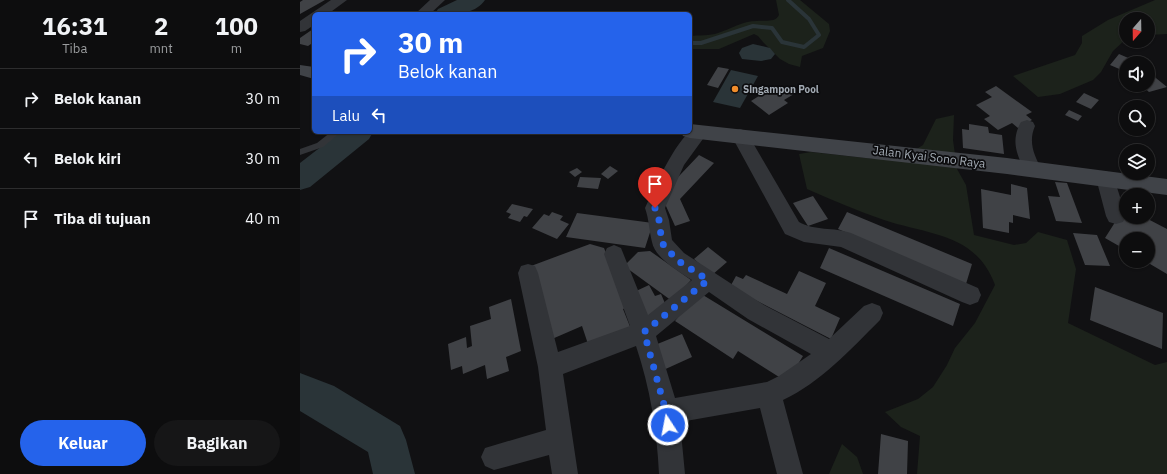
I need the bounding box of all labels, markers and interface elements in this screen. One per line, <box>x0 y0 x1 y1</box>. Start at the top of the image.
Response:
text: 16:31 <box>42 10 108 42</box>
text: 2 <box>154 10 168 42</box>
text: 100 <box>215 10 258 42</box>
north arrow <box>1119 12 1155 48</box>
map controls <box>1119 12 1155 268</box>
text: 30 m <box>398 24 463 61</box>
icon: right <box>332 28 384 80</box>
text: Tiba <box>62 40 87 57</box>
text: mnt <box>150 40 173 57</box>
text: m <box>231 40 242 57</box>
button: sound <box>1119 56 1155 92</box>
text: Belok kanan <box>398 60 497 83</box>
place label: Singampon Pool <box>743 83 819 96</box>
marker: Singampon Pool <box>730 84 740 94</box>
icon: right <box>20 88 42 110</box>
text: Belok kanan <box>54 89 141 108</box>
text: 30 m <box>245 89 280 108</box>
button: search <box>1119 100 1155 136</box>
icon: left <box>368 104 390 126</box>
text: Lalu <box>332 106 360 125</box>
street label: Jalan Kyai Sono Raya <box>872 142 987 171</box>
button: layers <box>1119 144 1155 180</box>
icon: left <box>20 148 42 170</box>
text: Belok kiri <box>54 149 121 168</box>
text: 30 m <box>245 149 280 168</box>
pin <box>638 167 672 208</box>
icon: arrive <box>644 173 666 195</box>
button: + <box>1119 188 1155 224</box>
icon: arrive <box>20 208 42 230</box>
text: Tiba di tujuan <box>54 209 151 228</box>
text: 40 m <box>245 209 280 228</box>
button: − <box>1119 232 1155 268</box>
position arrow <box>647 404 689 446</box>
button: Keluar <box>20 420 146 466</box>
button: Bagikan <box>154 420 280 466</box>

